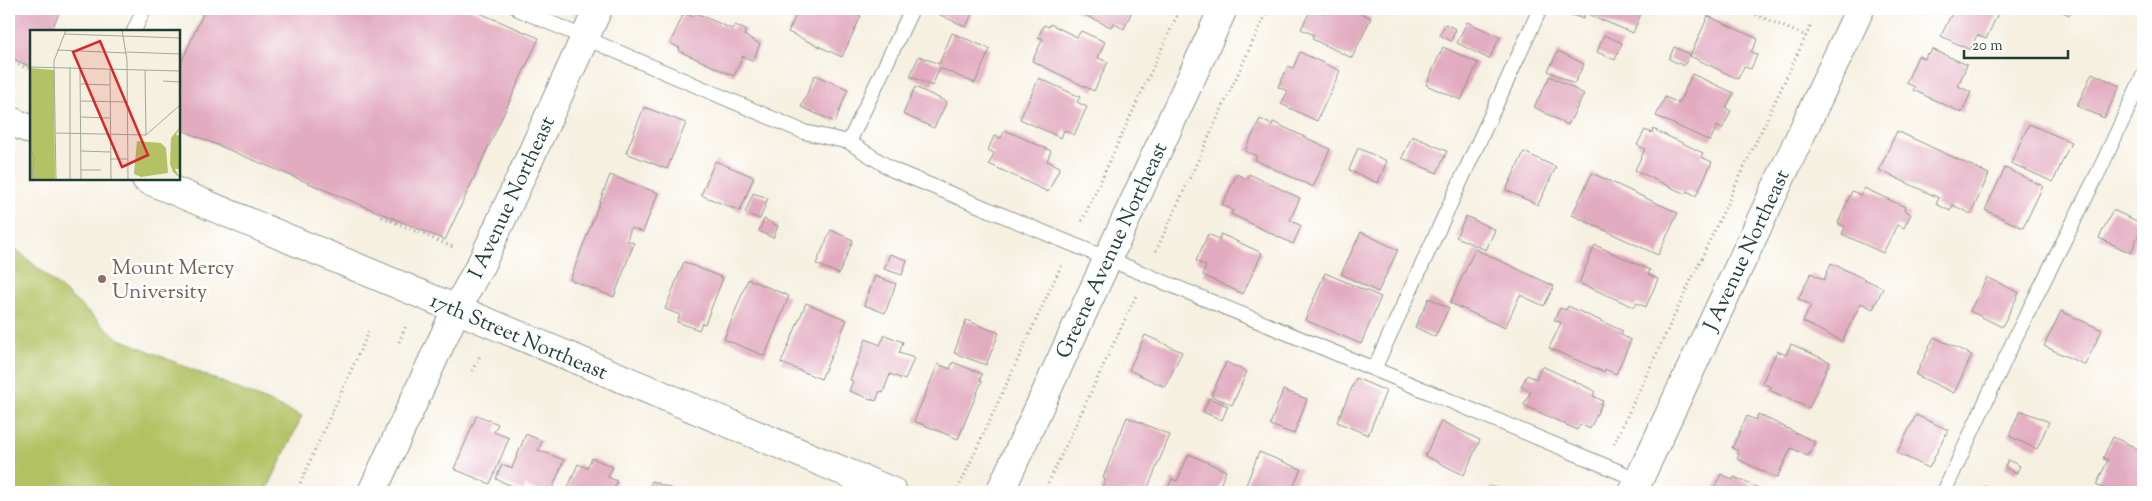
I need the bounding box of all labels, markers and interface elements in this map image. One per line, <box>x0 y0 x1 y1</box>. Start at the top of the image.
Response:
scale bar <box>1964 28 2068 60</box>
inset map <box>30 30 180 180</box>
text: 20 m <box>1972 36 2003 57</box>
street label: I Avenue Northeast <box>462 112 564 284</box>
street label: Greene Avenue Northeast <box>1049 138 1176 364</box>
street label: J Avenue Northeast <box>1697 165 1798 337</box>
place label: Mount Mercy University <box>112 254 235 308</box>
marker: Mount Mercy University <box>96 273 108 285</box>
street label: 17th Street Northeast <box>425 287 612 389</box>

